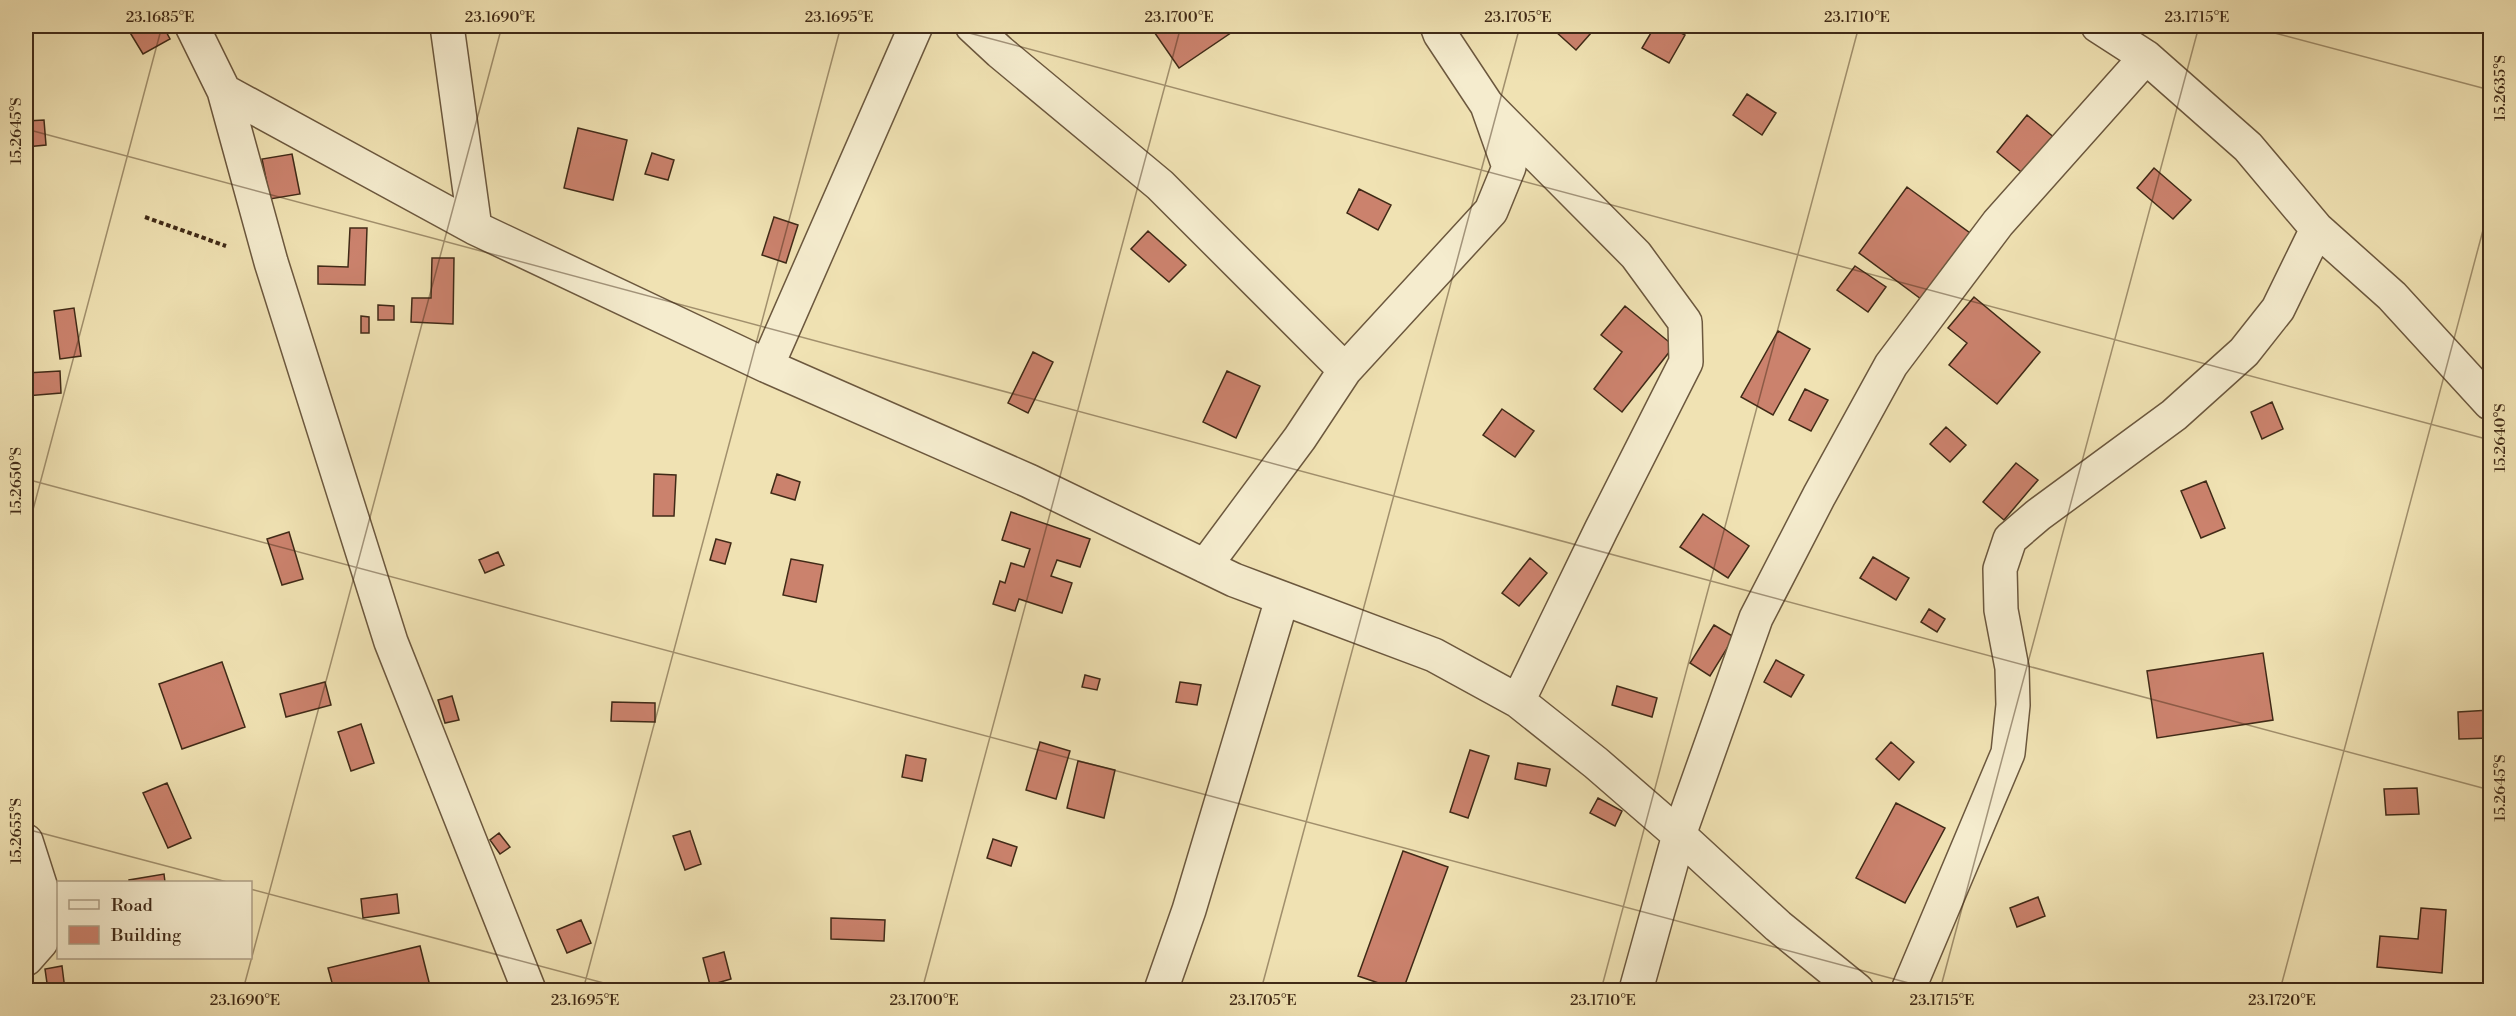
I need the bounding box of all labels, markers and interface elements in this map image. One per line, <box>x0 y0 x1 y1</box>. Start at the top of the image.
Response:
text: 23.1685°E <box>126 8 194 27</box>
text: 23.1690°E <box>465 8 535 27</box>
text: 23.1695°E <box>805 8 873 27</box>
text: 23.1700°E <box>1144 8 1214 27</box>
text: 23.1705°E <box>1484 8 1552 27</box>
text: 23.1710°E <box>1824 8 1890 27</box>
text: 23.1715°E <box>2165 8 2229 27</box>
text: 15.2635°S <box>2491 55 2510 121</box>
text: 15.2645°S <box>7 97 26 165</box>
text: 15.2640°S <box>2491 404 2510 473</box>
text: 15.2650°S <box>7 447 26 515</box>
text: 15.2645°S <box>2491 754 2510 822</box>
text: 15.2655°S <box>7 798 26 864</box>
legend <box>57 881 252 959</box>
text: Road <box>111 894 154 917</box>
text: Building <box>110 924 182 947</box>
text: 23.1690°E <box>210 991 280 1010</box>
text: 23.1695°E <box>551 991 619 1010</box>
text: 23.1700°E <box>889 991 959 1010</box>
text: 23.1705°E <box>1229 991 1297 1010</box>
text: 23.1710°E <box>1570 991 1636 1010</box>
text: 23.1715°E <box>1910 991 1974 1010</box>
text: 23.1720°E <box>2248 991 2316 1010</box>

